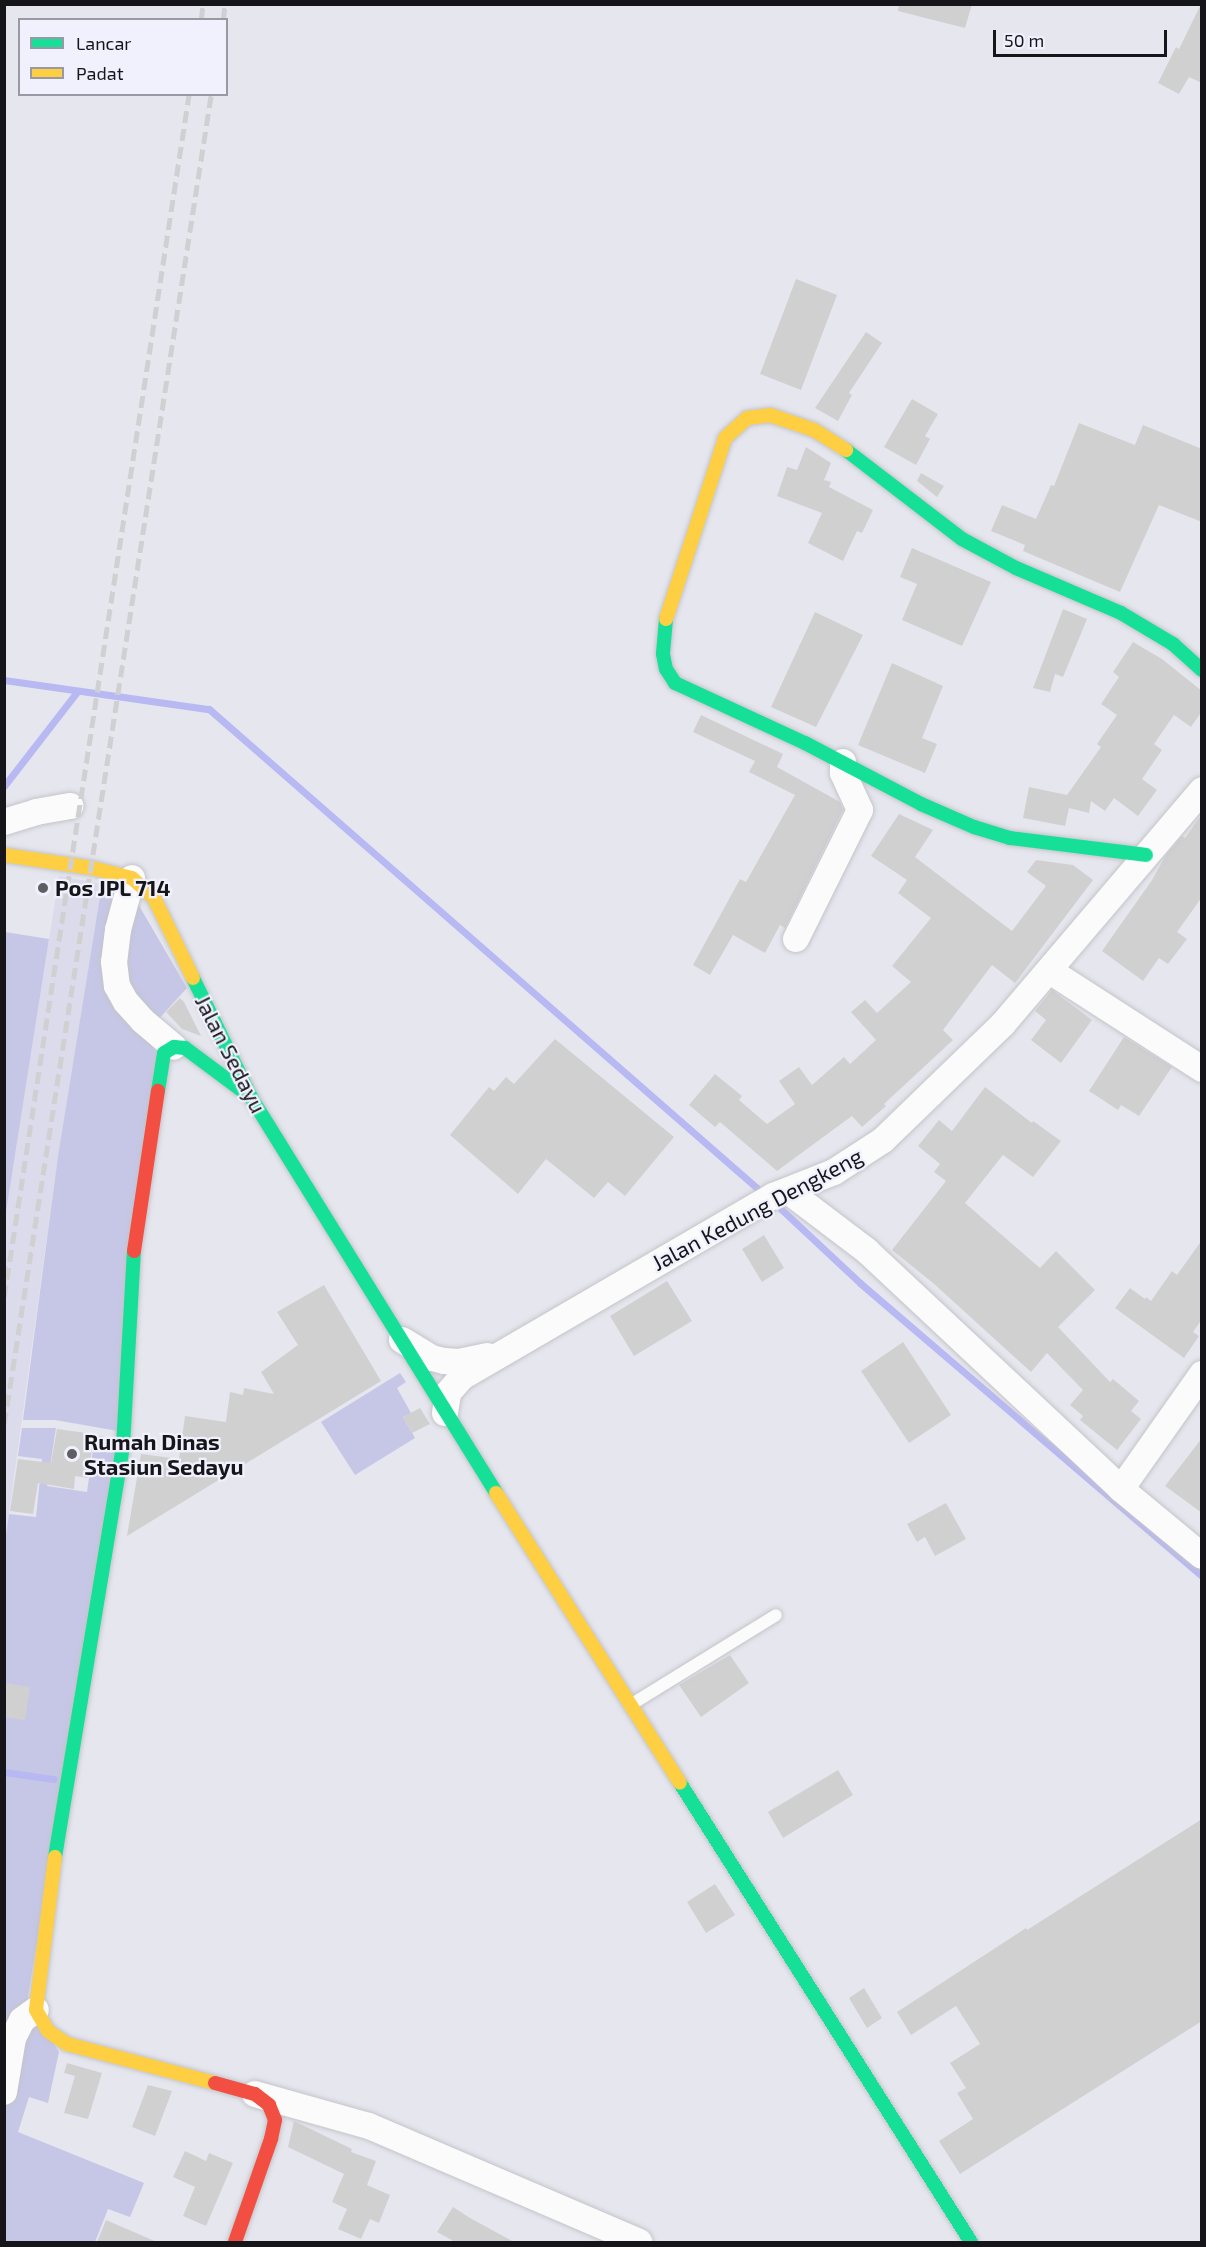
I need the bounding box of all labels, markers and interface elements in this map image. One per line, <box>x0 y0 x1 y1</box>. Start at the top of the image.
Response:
legend <box>18 18 228 96</box>
scale bar <box>996 18 1170 56</box>
text: 50 m <box>1004 29 1044 51</box>
text: Lancar <box>76 32 132 54</box>
text: Padat <box>76 62 123 84</box>
place label: Pos JPL 714 <box>55 875 171 901</box>
marker: Pos JPL 714 <box>36 881 50 895</box>
street label: Jalan Sedayu <box>190 991 272 1117</box>
street label: Jalan Kedung Dengkeng <box>647 1142 867 1276</box>
place label: Rumah Dinas Stasiun Sedayu <box>84 1428 244 1480</box>
marker: Rumah Dinas Stasiun Sedayu <box>65 1447 79 1461</box>

